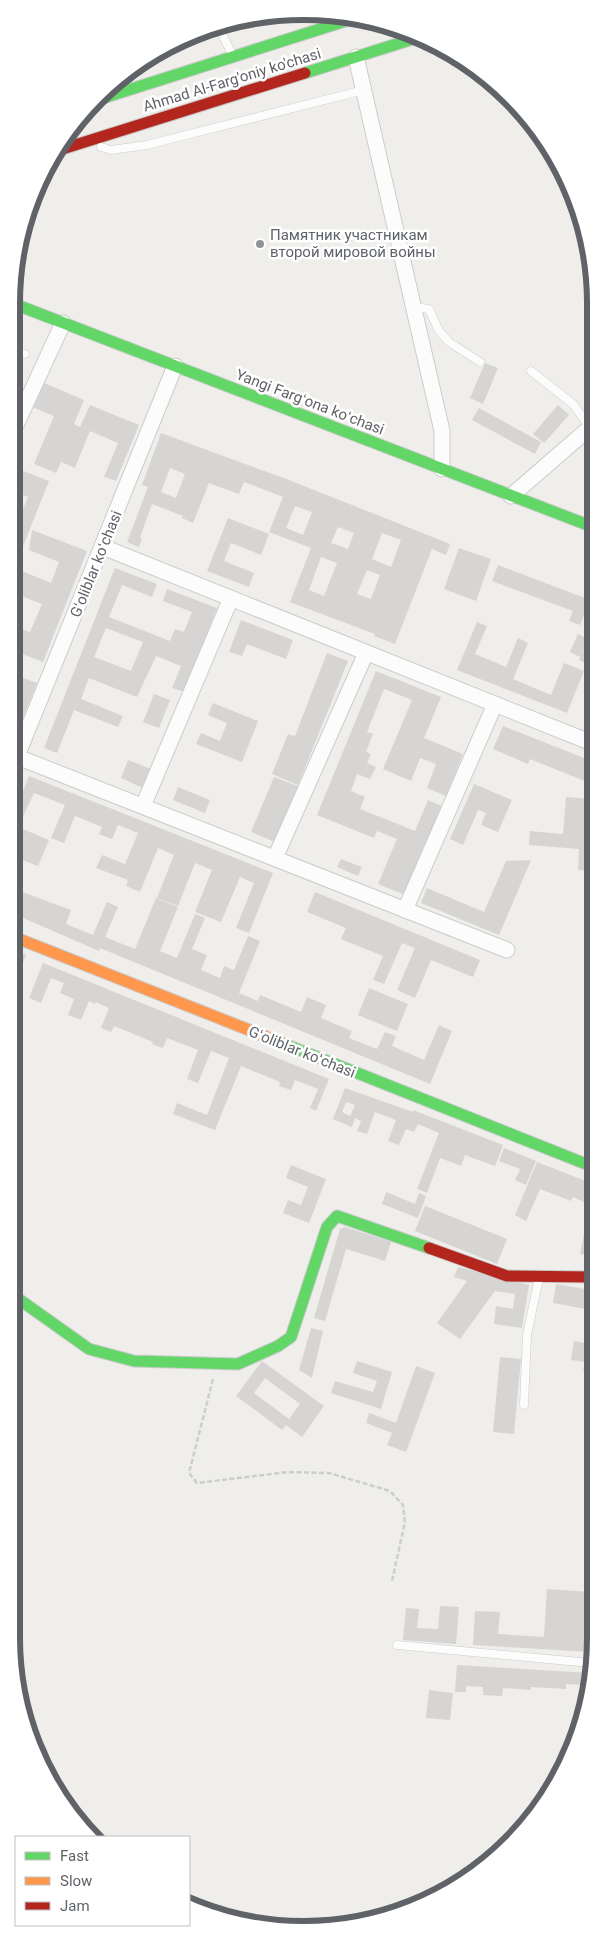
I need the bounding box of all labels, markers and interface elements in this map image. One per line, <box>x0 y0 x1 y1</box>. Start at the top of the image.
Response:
street label: Ahmad Al-Farg'oniy ko'chasi <box>141 44 323 116</box>
place label: Памятник участникам второй мировой войны <box>270 226 436 261</box>
marker: Памятник участникам второй мировой войны <box>254 238 266 250</box>
street label: Yangi Fargʻona koʻchasi <box>233 365 387 439</box>
street label: Gʻoliblar koʻchasi <box>66 508 126 620</box>
street label: Gʻoliblar koʻchasi <box>246 1022 358 1082</box>
legend <box>15 1836 190 1926</box>
text: Fast <box>60 1847 89 1865</box>
text: Slow <box>60 1872 92 1890</box>
text: Jam <box>60 1897 90 1915</box>

